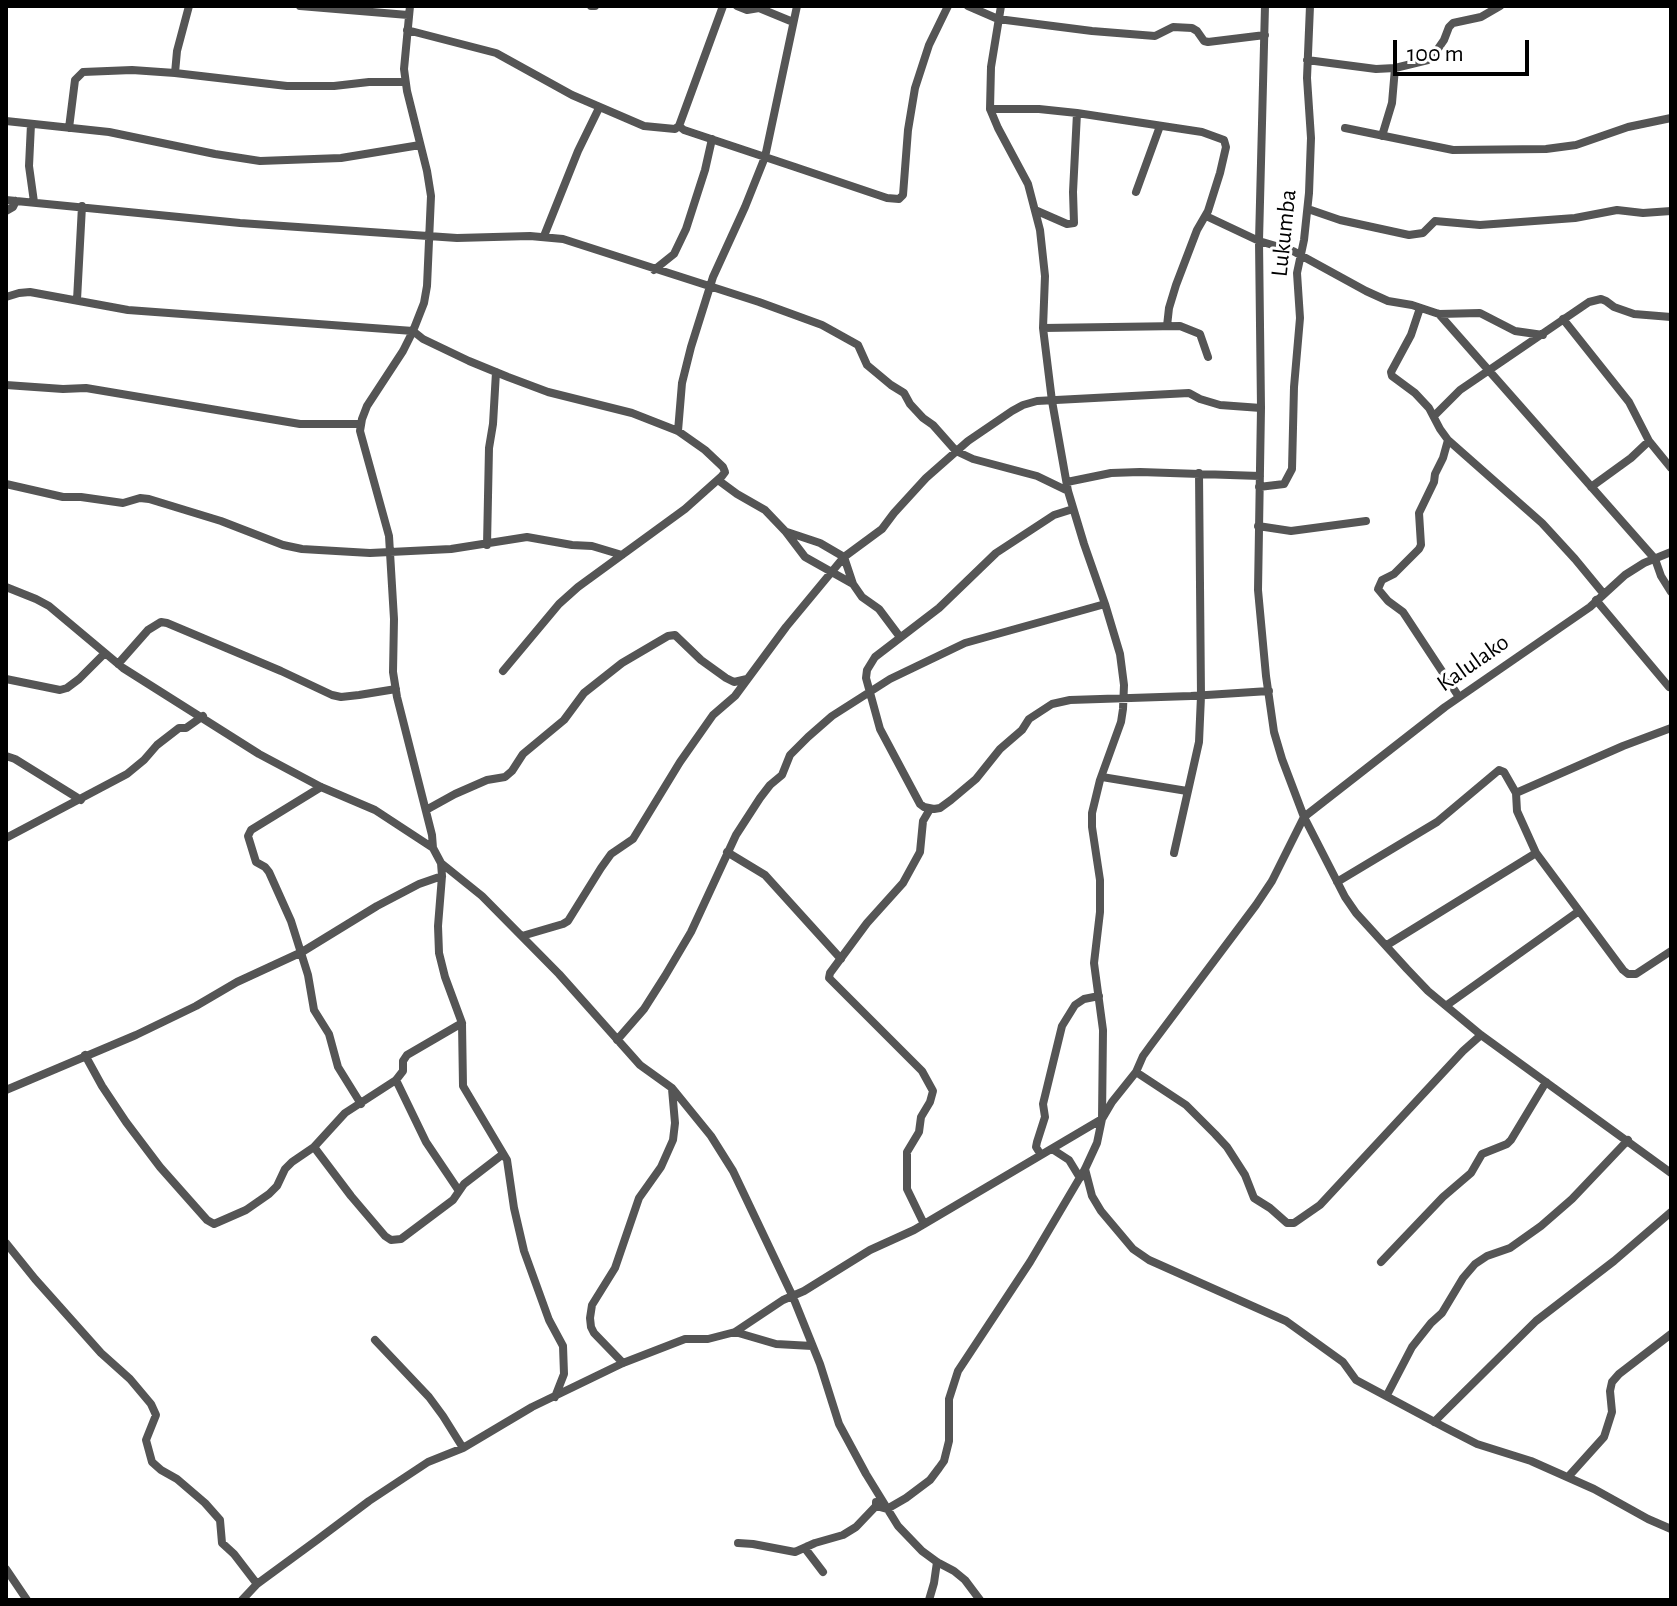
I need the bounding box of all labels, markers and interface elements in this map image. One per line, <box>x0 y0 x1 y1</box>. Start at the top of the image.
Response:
scale bar <box>1397 24 1533 74</box>
text: 100 m <box>1407 42 1464 66</box>
street label: Lukumba <box>1265 188 1303 278</box>
street label: Kalulako <box>1431 628 1515 698</box>

